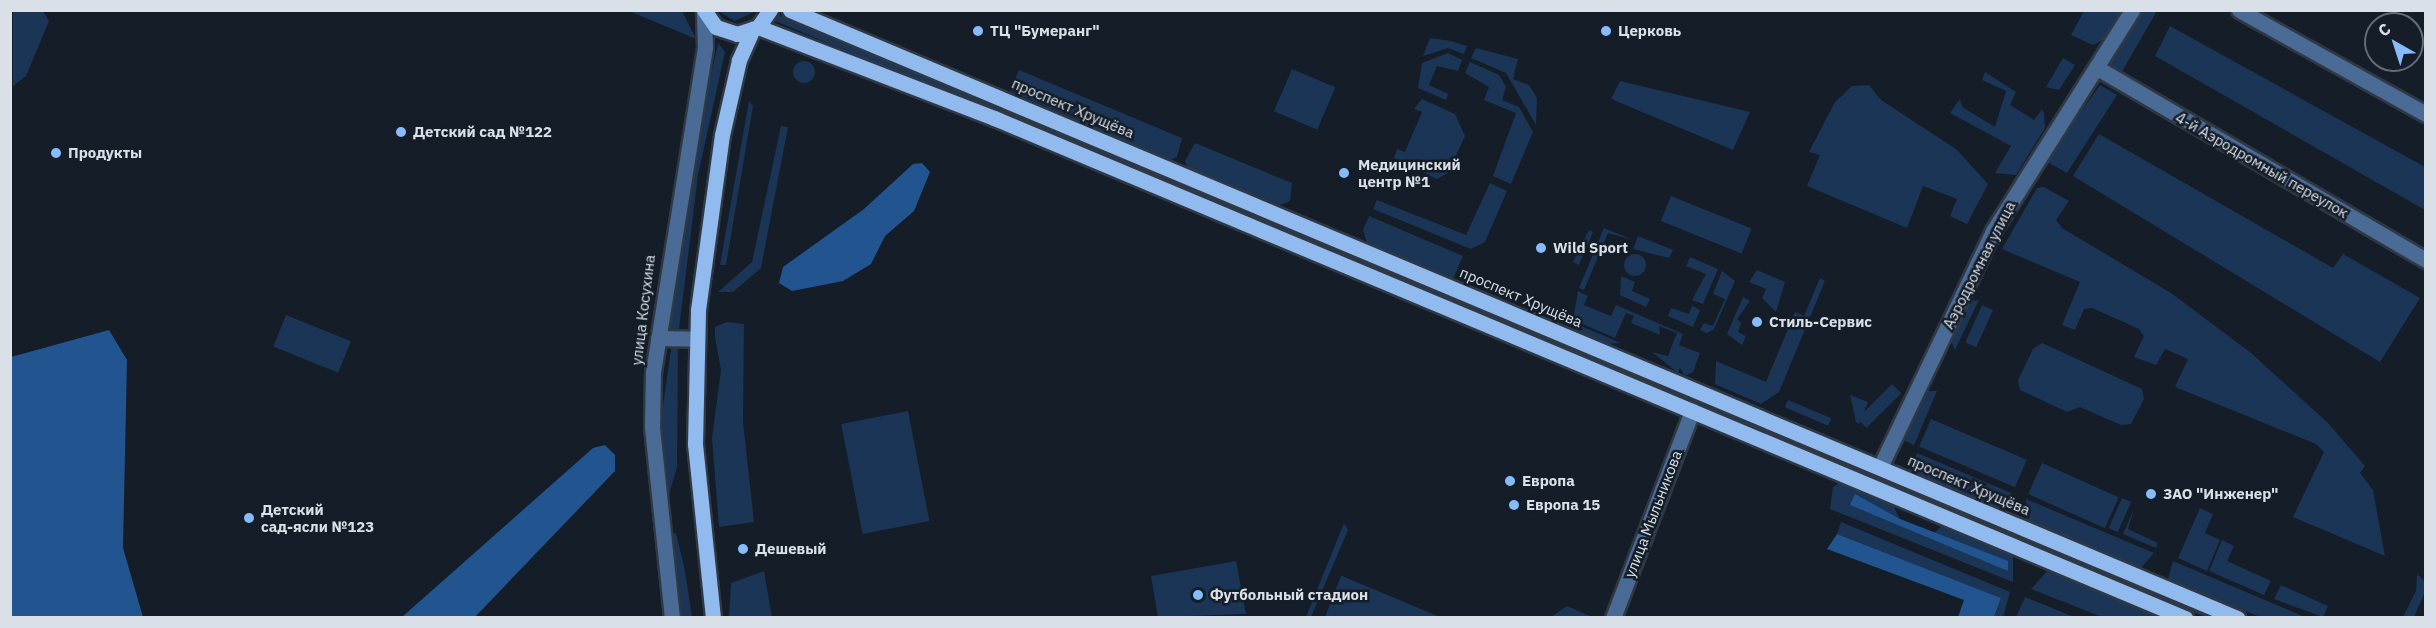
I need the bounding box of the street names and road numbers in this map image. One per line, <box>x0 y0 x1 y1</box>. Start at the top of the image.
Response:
street label: проспект Хрущёва <box>1009 74 1137 142</box>
street label: 4-й Аэродромный переулок <box>2173 108 2351 222</box>
street label: Аэродромная улица <box>1939 198 2019 332</box>
street label: улица Косухина <box>627 254 659 366</box>
street label: проспект Хрущёва <box>1457 263 1585 331</box>
street label: улица Мыльникова <box>1620 448 1686 580</box>
street label: проспект Хрущёва <box>1905 451 2033 519</box>

